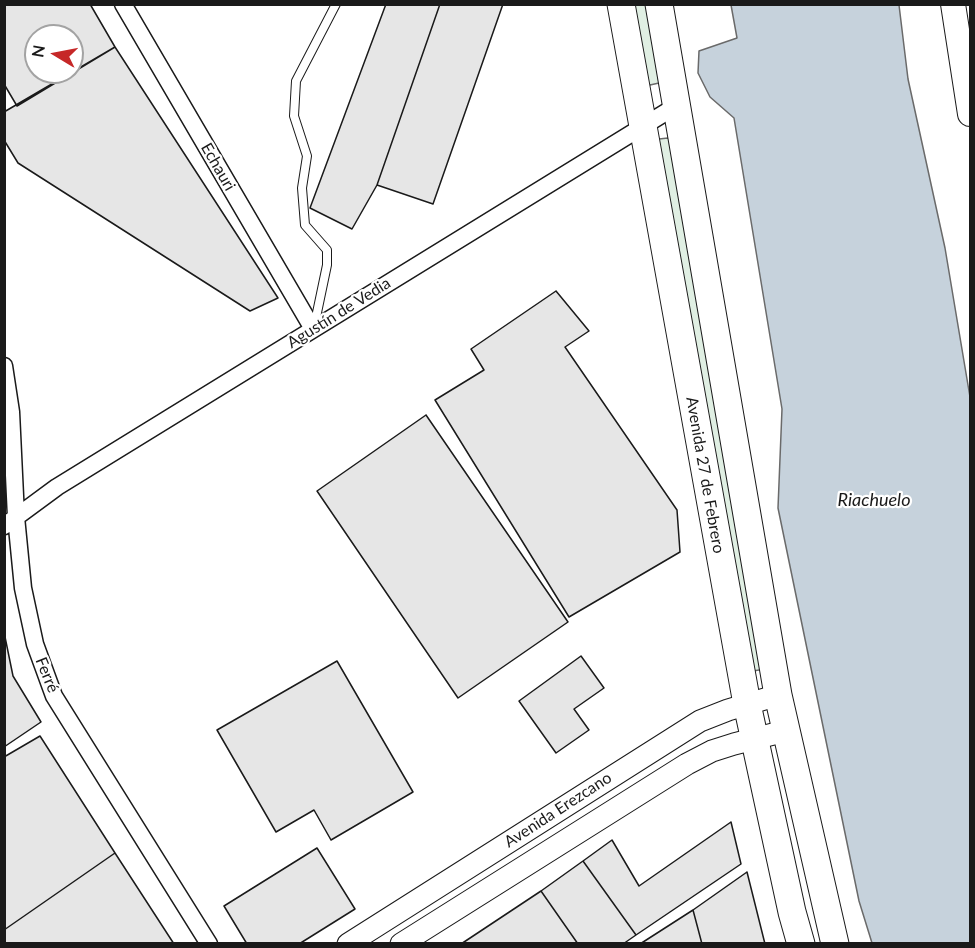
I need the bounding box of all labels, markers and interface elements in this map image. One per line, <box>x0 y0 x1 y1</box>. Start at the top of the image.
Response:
north arrow <box>24 24 84 84</box>
text: N <box>27 43 48 59</box>
street label: Echauri <box>197 140 239 194</box>
street label: Agustín de Vedia <box>284 274 394 352</box>
street label: Avenida 27 de Febrero <box>682 395 728 555</box>
water label: Riachuelo <box>838 489 910 511</box>
street label: Ferré <box>31 654 63 696</box>
street label: Avenida Erezcano <box>501 768 615 852</box>

